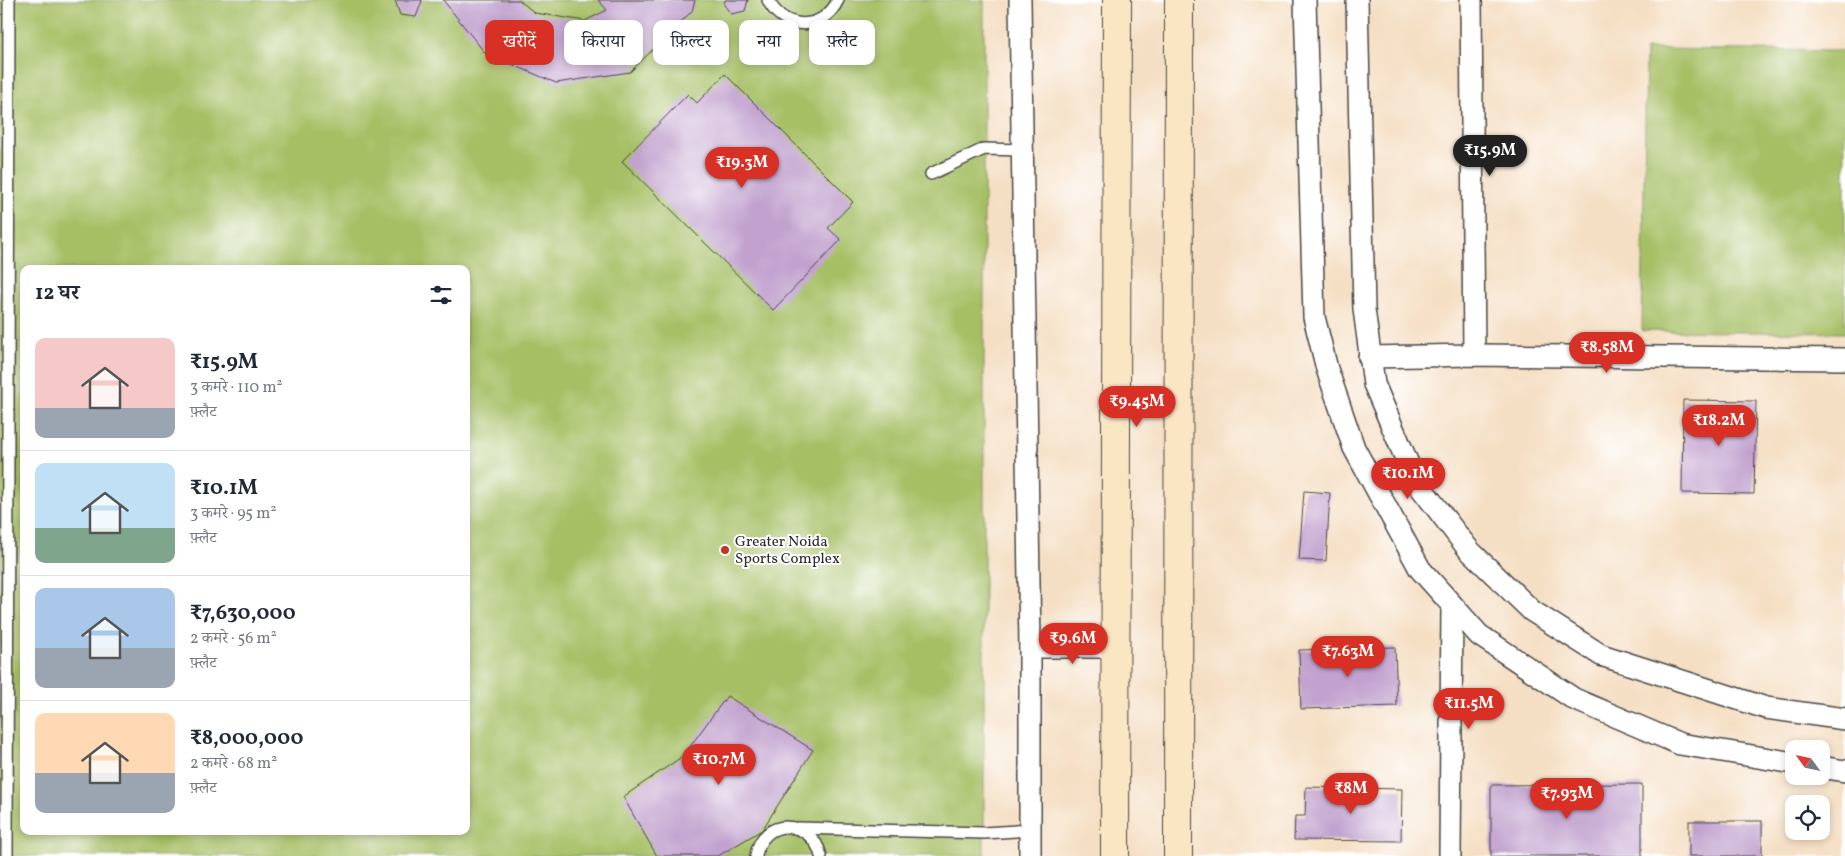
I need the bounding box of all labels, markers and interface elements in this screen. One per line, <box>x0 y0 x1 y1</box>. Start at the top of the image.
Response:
chip: खरीदें <box>485 20 554 65</box>
chip: किराया <box>564 20 643 65</box>
chip: फ़िल्टर <box>653 20 729 65</box>
chip: नया <box>739 20 799 65</box>
chip: फ़्लैट <box>809 20 875 65</box>
pin: ₹15.9M <box>1449 134 1531 177</box>
text: ₹15.9M <box>1464 140 1516 162</box>
pin: ₹19.3M <box>701 146 783 189</box>
text: ₹19.3M <box>716 152 768 174</box>
text: 12 घर <box>35 279 79 308</box>
icon: filters <box>427 281 455 309</box>
pin: ₹8.58M <box>1566 332 1648 374</box>
text: ₹8.58M <box>1580 337 1634 359</box>
text: ₹15.9M <box>190 348 258 377</box>
icon: home <box>75 358 135 418</box>
text: 3 कमरे · 110 m² <box>190 377 283 399</box>
pin: ₹9.45M <box>1096 386 1178 428</box>
text: ₹9.45M <box>1110 391 1164 413</box>
text: फ़्लैट <box>190 402 217 424</box>
pin: ₹18.2M <box>1678 404 1760 447</box>
text: ₹18.2M <box>1693 410 1745 432</box>
pin: ₹10.1M <box>1367 458 1449 500</box>
text: ₹10.1M <box>1382 463 1434 485</box>
text: ₹10.1M <box>190 474 258 503</box>
icon: home <box>75 483 135 543</box>
text: 3 कमरे · 95 m² <box>190 503 276 525</box>
text: फ़्लैट <box>190 528 217 550</box>
place label: Greater Noida Sports Complex <box>735 532 840 570</box>
marker: Greater Noida Sports Complex <box>719 544 731 556</box>
text: ₹7,630,000 <box>190 599 296 628</box>
icon: home <box>75 608 135 668</box>
pin: ₹9.6M <box>1038 622 1108 665</box>
text: 2 कमरे · 56 m² <box>190 628 277 650</box>
text: ₹9.6M <box>1050 628 1096 650</box>
pin: ₹7.63M <box>1307 636 1389 678</box>
text: ₹7.63M <box>1322 641 1374 663</box>
text: फ़्लैट <box>190 653 217 675</box>
pin: ₹11.5M <box>1428 688 1510 730</box>
text: ₹11.5M <box>1444 693 1494 715</box>
text: ₹8,000,000 <box>190 724 303 753</box>
icon: home <box>75 733 135 793</box>
north arrow <box>1785 740 1830 785</box>
map controls <box>1785 740 1830 840</box>
pin: ₹10.7M <box>678 744 760 786</box>
text: ₹10.7M <box>693 749 745 771</box>
text: 2 कमरे · 68 m² <box>190 753 277 775</box>
pin: ₹8M <box>1327 772 1375 815</box>
text: फ़्लैट <box>190 778 217 800</box>
text: ₹8M <box>1334 778 1368 800</box>
pin: ₹7.93M <box>1526 778 1608 820</box>
text: ₹7.93M <box>1541 783 1593 805</box>
button: locate <box>1785 795 1830 840</box>

